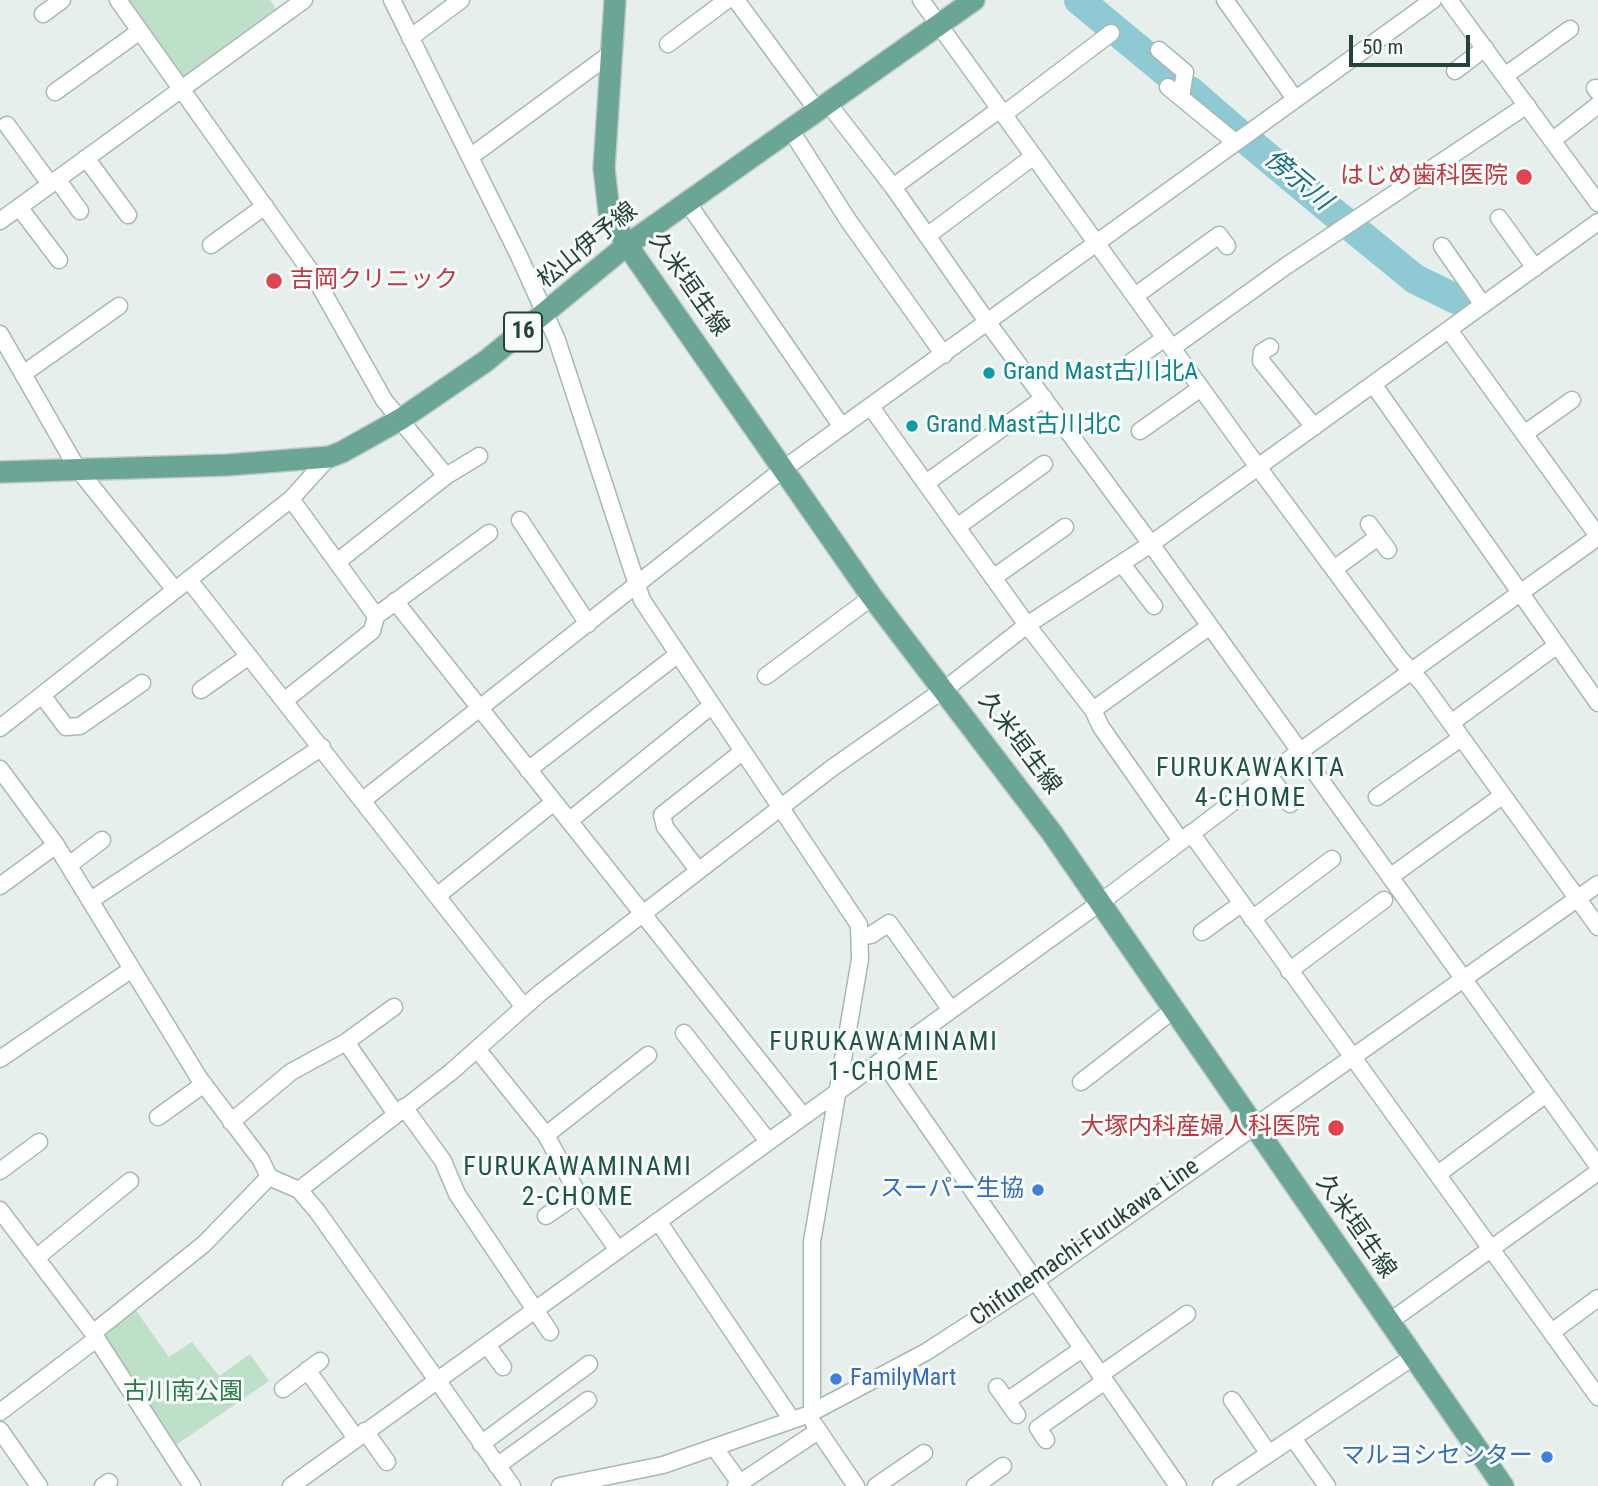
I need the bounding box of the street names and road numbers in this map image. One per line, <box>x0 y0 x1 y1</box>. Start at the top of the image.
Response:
street label: 松山伊予線 <box>532 197 644 295</box>
street label: 久米垣生線 <box>642 228 734 342</box>
road number: 16 <box>504 312 542 352</box>
street label: 久米垣生線 <box>971 687 1067 801</box>
street label: Chifunemachi-Furukawa Line <box>965 1153 1205 1333</box>
street label: 久米垣生線 <box>1309 1170 1401 1284</box>

